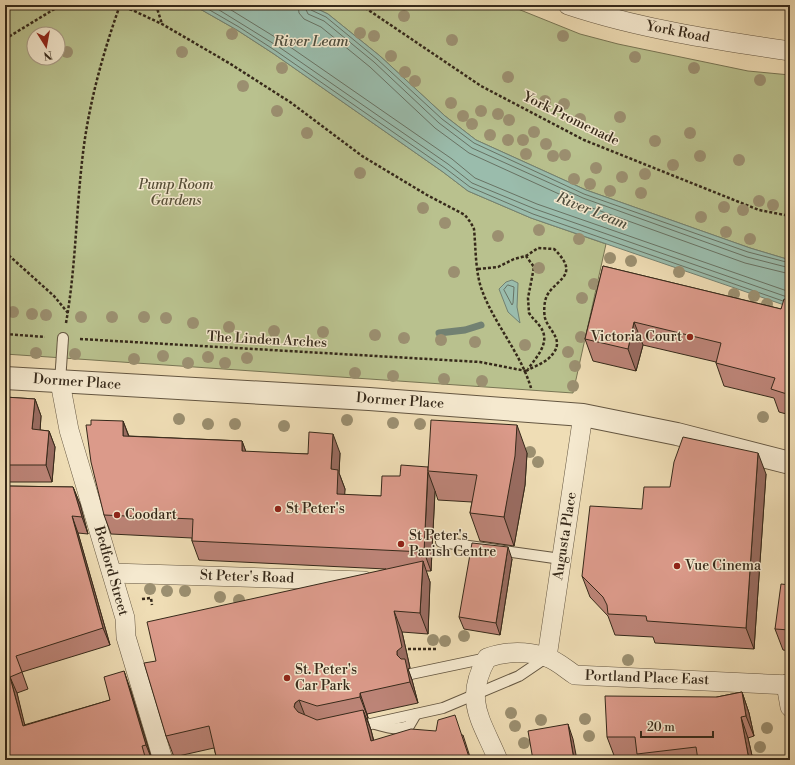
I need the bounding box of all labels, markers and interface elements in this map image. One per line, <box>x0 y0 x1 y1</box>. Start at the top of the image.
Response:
street label: York Road <box>644 17 711 47</box>
north arrow <box>26 26 66 66</box>
water label: River Leam <box>272 32 350 51</box>
text: N <box>42 47 53 63</box>
street label: York Promenade <box>519 87 622 150</box>
park label: Pump Room Gardens <box>137 176 214 210</box>
water label: River Leam <box>552 188 631 234</box>
street label: The Linden Arches <box>206 328 328 352</box>
place label: Victoria Court <box>590 328 682 346</box>
marker: Victoria Court <box>685 332 695 342</box>
street label: Dormer Place <box>32 370 122 394</box>
street label: Dormer Place <box>355 389 445 413</box>
street label: Augusta Place <box>549 491 581 582</box>
place label: St Peter's <box>286 500 345 518</box>
marker: St Peter's <box>273 504 283 514</box>
place label: Coodart <box>125 506 177 524</box>
marker: Coodart <box>112 510 122 520</box>
street label: Bedford Street <box>89 523 132 618</box>
place label: St Peter's Parish Centre <box>409 527 496 561</box>
marker: St Peter's Parish Centre <box>396 539 406 549</box>
place label: Vue Cinema <box>684 557 762 575</box>
marker: Vue Cinema <box>672 561 682 571</box>
street label: St Peter's Road <box>200 566 294 588</box>
place label: St. Peter's Car Park <box>295 661 357 695</box>
street label: Portland Place East <box>585 667 709 689</box>
marker: St. Peter's Car Park <box>282 673 292 683</box>
scale bar <box>641 713 713 739</box>
text: 20 m <box>647 720 675 735</box>

